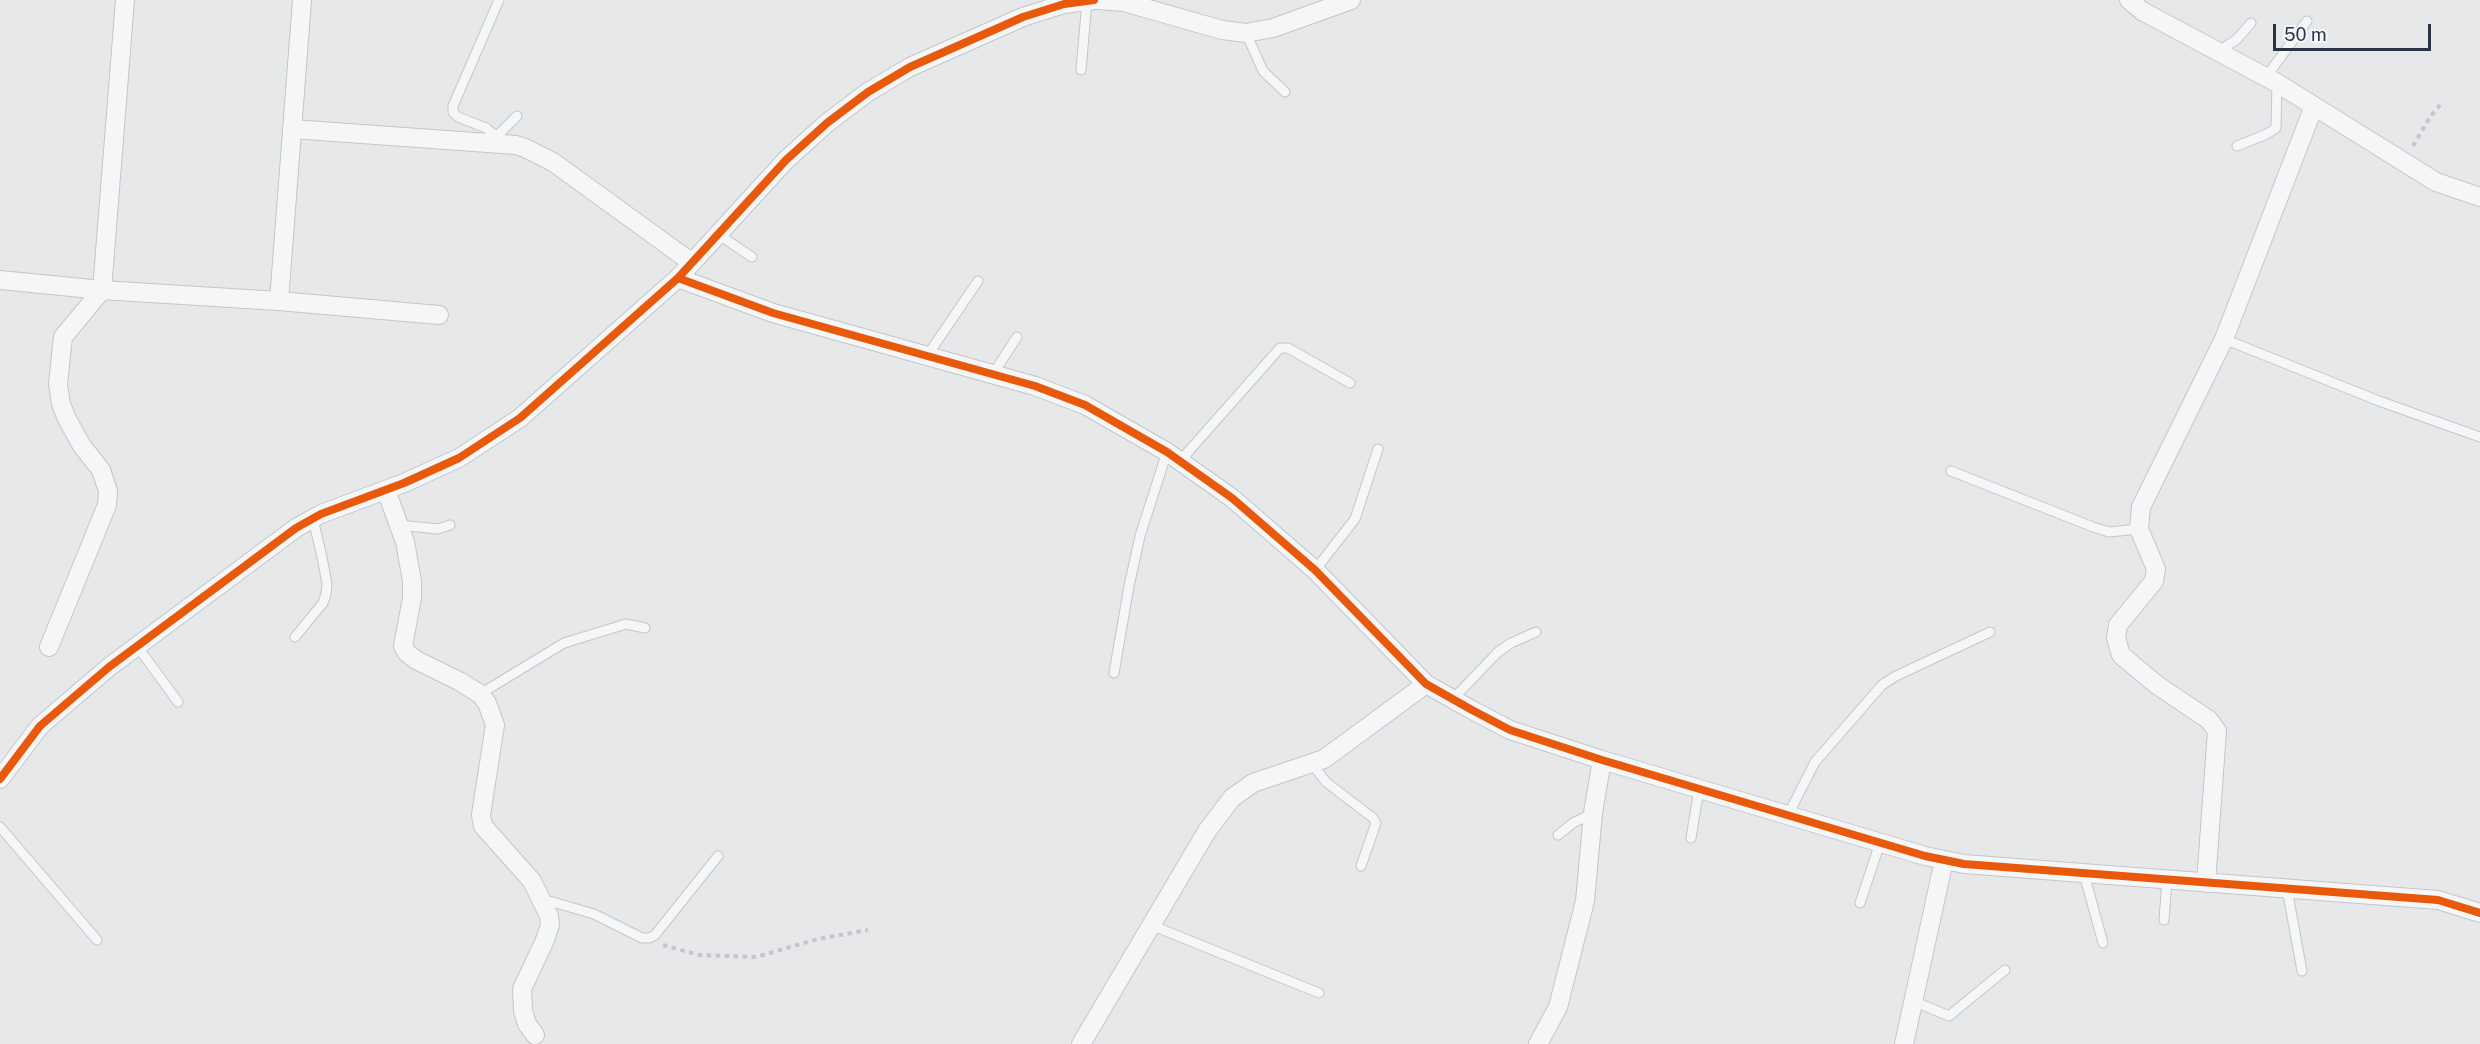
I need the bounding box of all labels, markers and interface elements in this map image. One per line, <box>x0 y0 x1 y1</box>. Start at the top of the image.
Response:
scale bar <box>2276 12 2434 50</box>
text: 50 m <box>2284 24 2327 45</box>

